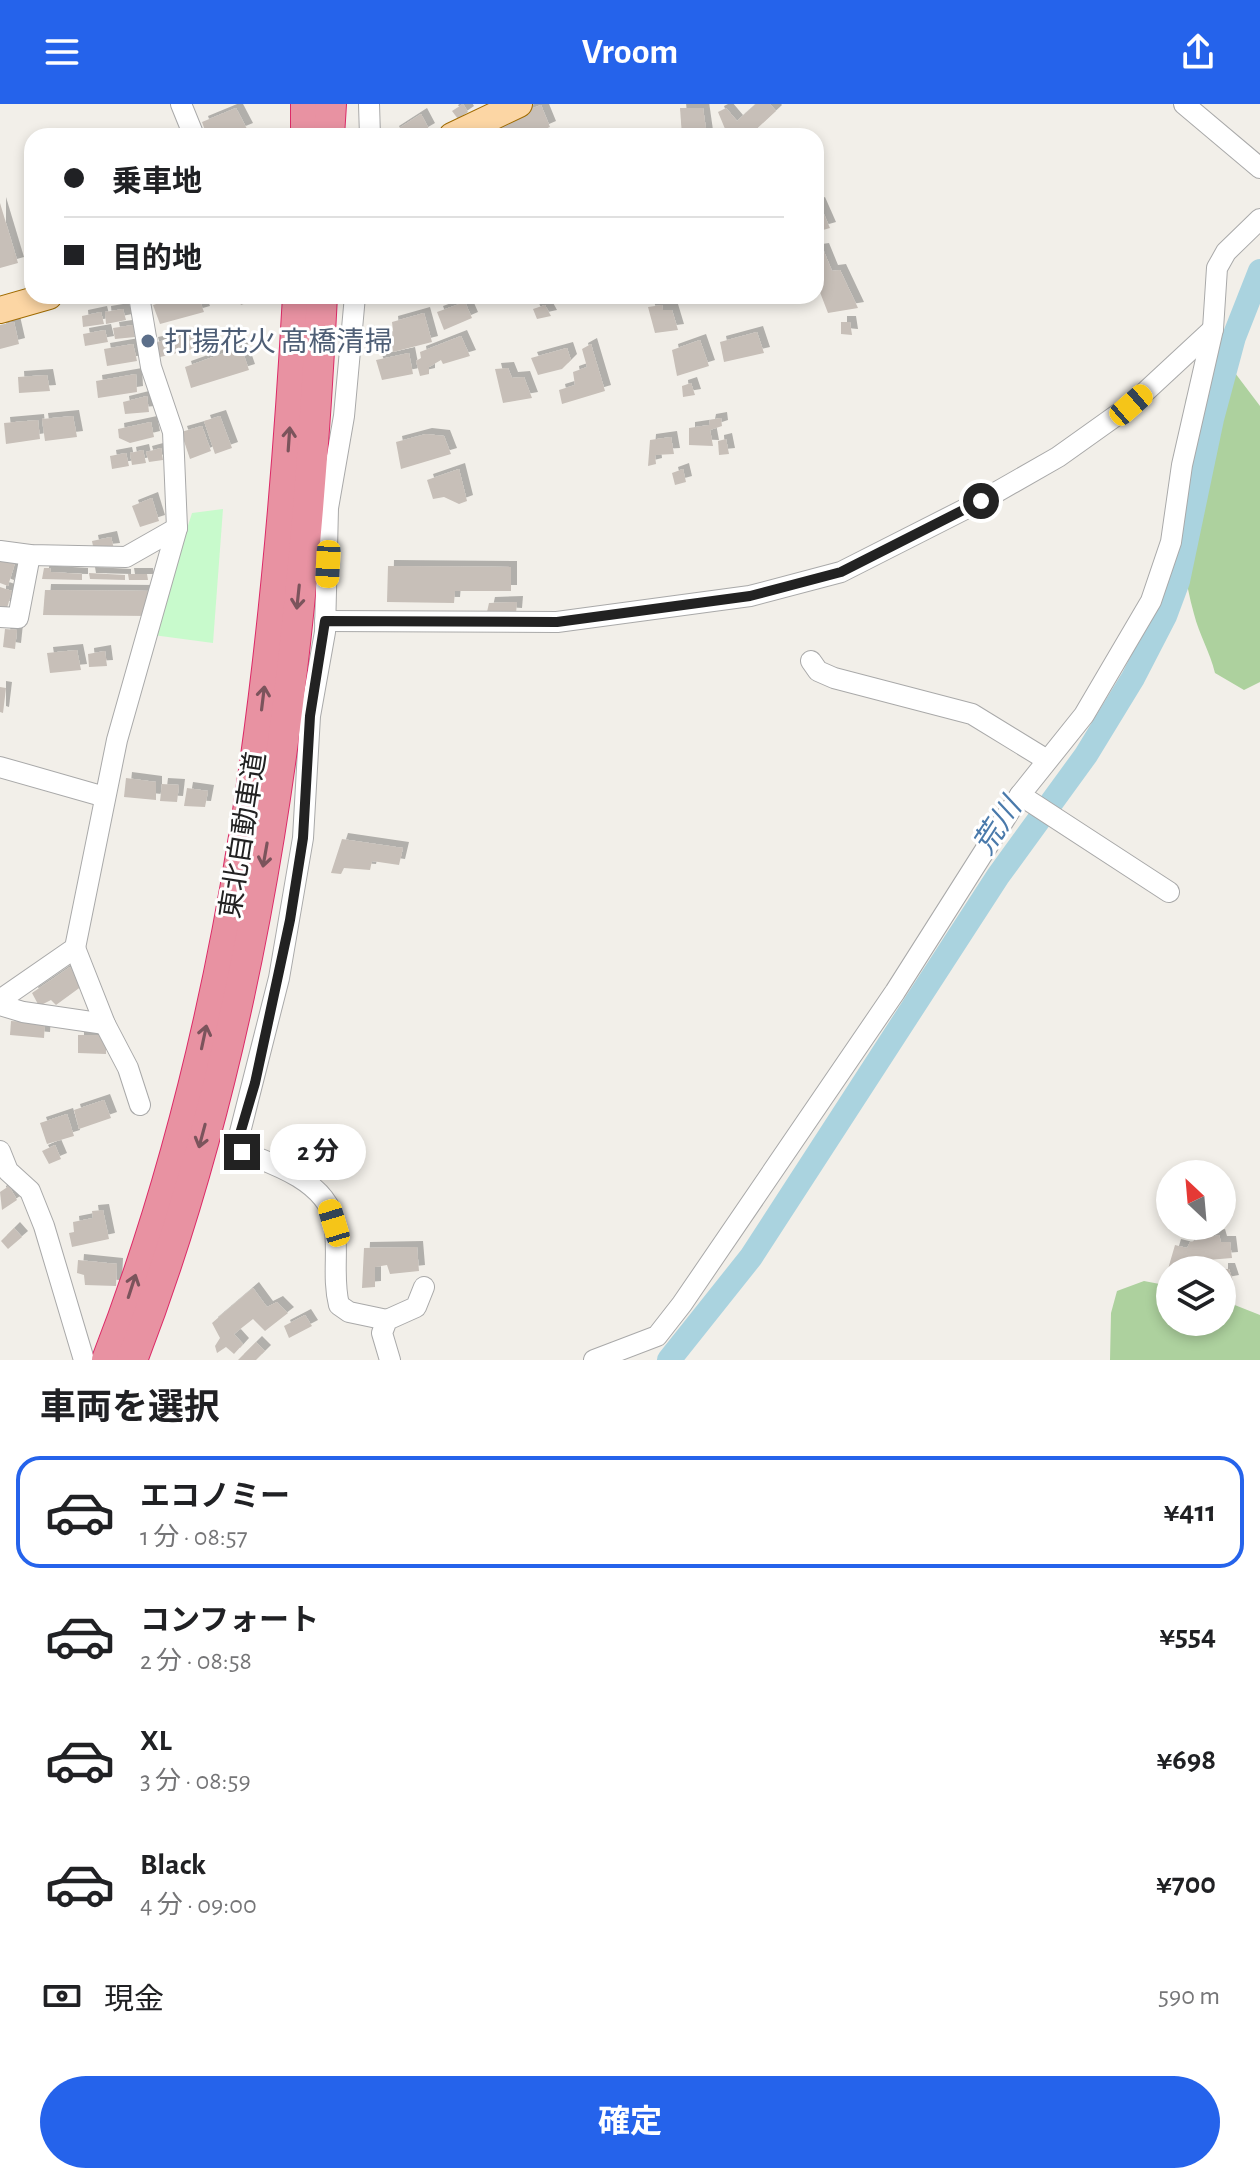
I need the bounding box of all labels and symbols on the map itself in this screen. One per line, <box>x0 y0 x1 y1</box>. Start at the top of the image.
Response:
place label: 打揚花火 髙橋清掃 <box>164 327 393 357</box>
marker: 打揚花火 髙橋清掃 <box>139 332 157 350</box>
car <box>1105 380 1157 430</box>
one-way arrow <box>281 426 296 453</box>
route start <box>963 483 999 519</box>
car <box>315 539 341 589</box>
one-way arrow <box>290 583 305 610</box>
one-way arrow <box>255 685 270 712</box>
street label: 東北自動車道 <box>215 750 271 920</box>
water label: 荒川 <box>967 790 1028 860</box>
one-way arrow <box>257 842 272 867</box>
one-way arrow <box>197 1024 212 1050</box>
one-way arrow <box>194 1122 209 1148</box>
callout: 2 分 <box>270 1124 366 1180</box>
route end <box>224 1134 260 1170</box>
north arrow <box>1156 1160 1236 1240</box>
car <box>316 1197 352 1249</box>
one-way arrow <box>125 1274 140 1300</box>

